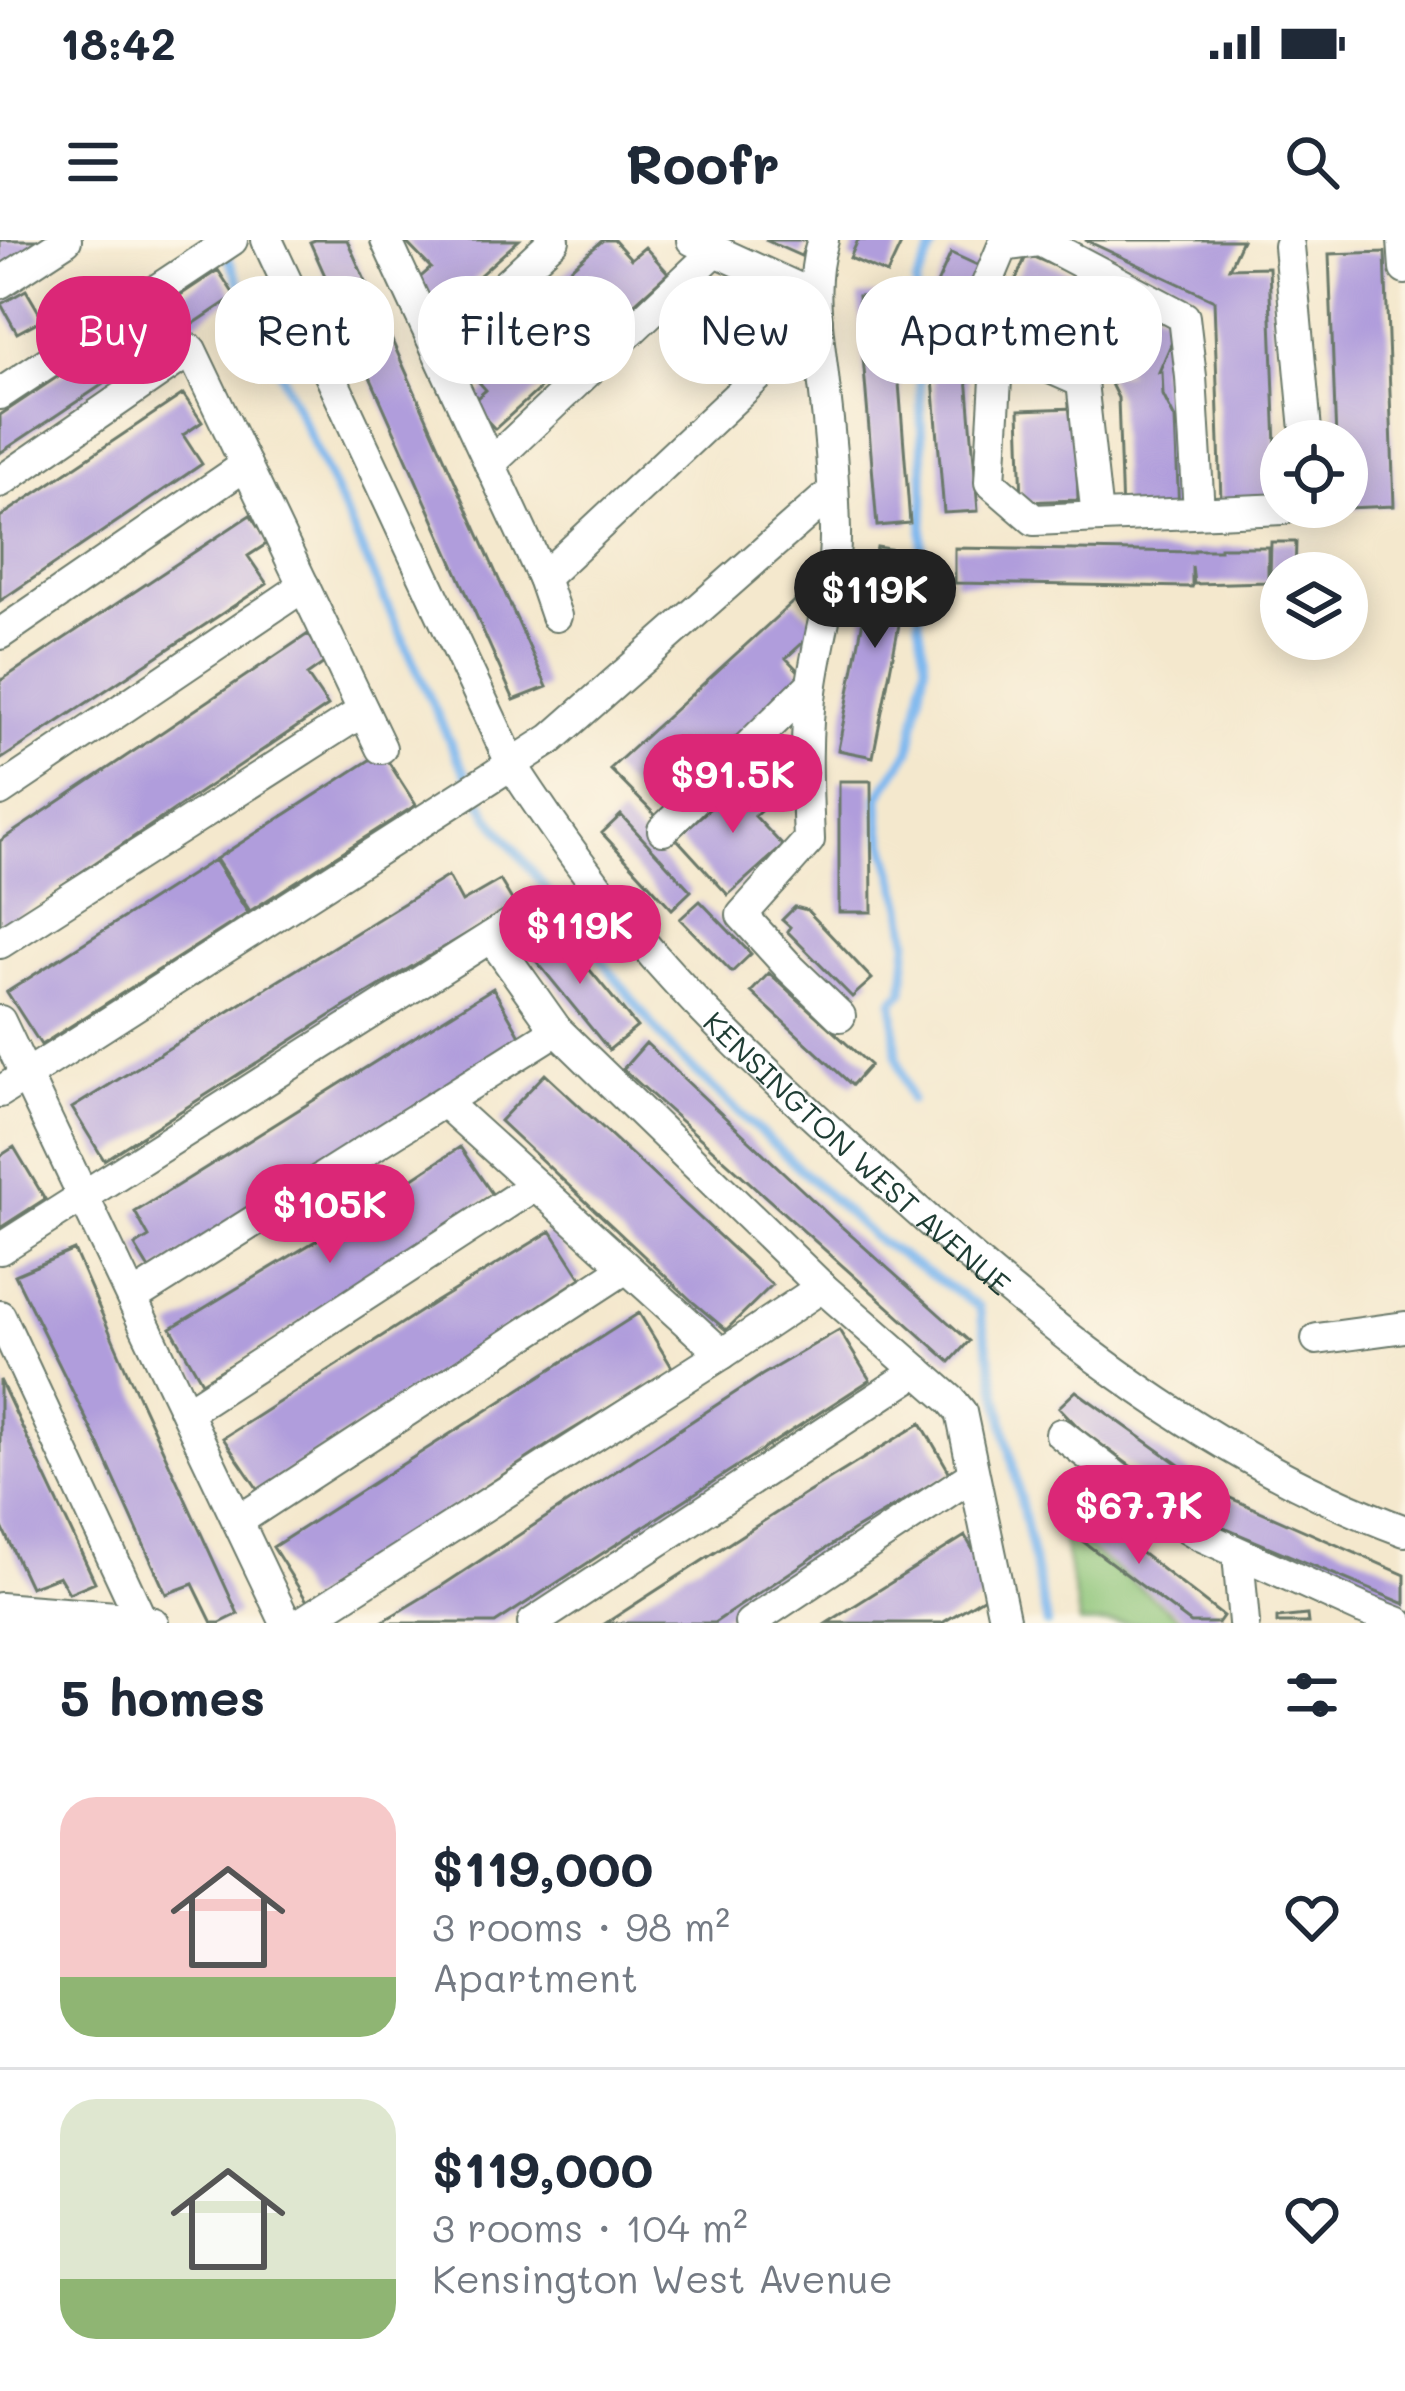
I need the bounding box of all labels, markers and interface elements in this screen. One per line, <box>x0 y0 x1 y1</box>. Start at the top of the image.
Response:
text: 18:42 <box>60 13 176 71</box>
text: Roofr <box>625 127 780 198</box>
icon: menu <box>60 129 126 195</box>
icon: search <box>1279 129 1345 195</box>
chip: Buy <box>36 276 191 384</box>
chip: Rent <box>215 276 394 384</box>
chip: Filters <box>418 276 635 384</box>
chip: New <box>659 276 832 384</box>
chip: Apartment <box>856 276 1162 384</box>
map controls <box>1260 420 1368 660</box>
button: locate <box>1260 420 1368 528</box>
pin: $119K <box>791 549 959 651</box>
button: layers <box>1260 552 1368 660</box>
text: $119K <box>821 562 929 613</box>
pin: $91.5K <box>635 734 831 836</box>
text: $91.5K <box>670 747 796 798</box>
pin: $119K <box>496 885 664 987</box>
text: $119K <box>526 898 634 949</box>
street label: KENSINGTON WEST AVENUE <box>695 1002 1020 1303</box>
pin: $105K <box>246 1164 414 1266</box>
text: $105K <box>273 1177 387 1228</box>
pin: $67.7K <box>1041 1465 1237 1567</box>
text: $67.7K <box>1075 1478 1203 1529</box>
text: 5 homes <box>60 1662 265 1729</box>
icon: filters <box>1279 1662 1345 1728</box>
text: $119,000 <box>432 1833 653 1900</box>
icon: home <box>156 1845 300 1989</box>
icon: heart <box>1279 1884 1345 1950</box>
text: 3 rooms · 98 m² <box>432 1900 730 1951</box>
text: Apartment <box>432 1951 638 2002</box>
text: $119,000 <box>432 2134 653 2201</box>
icon: home <box>156 2147 300 2291</box>
icon: heart <box>1279 2186 1345 2252</box>
text: 3 rooms · 104 m² <box>432 2201 748 2252</box>
text: Kensington West Avenue <box>432 2252 893 2303</box>

